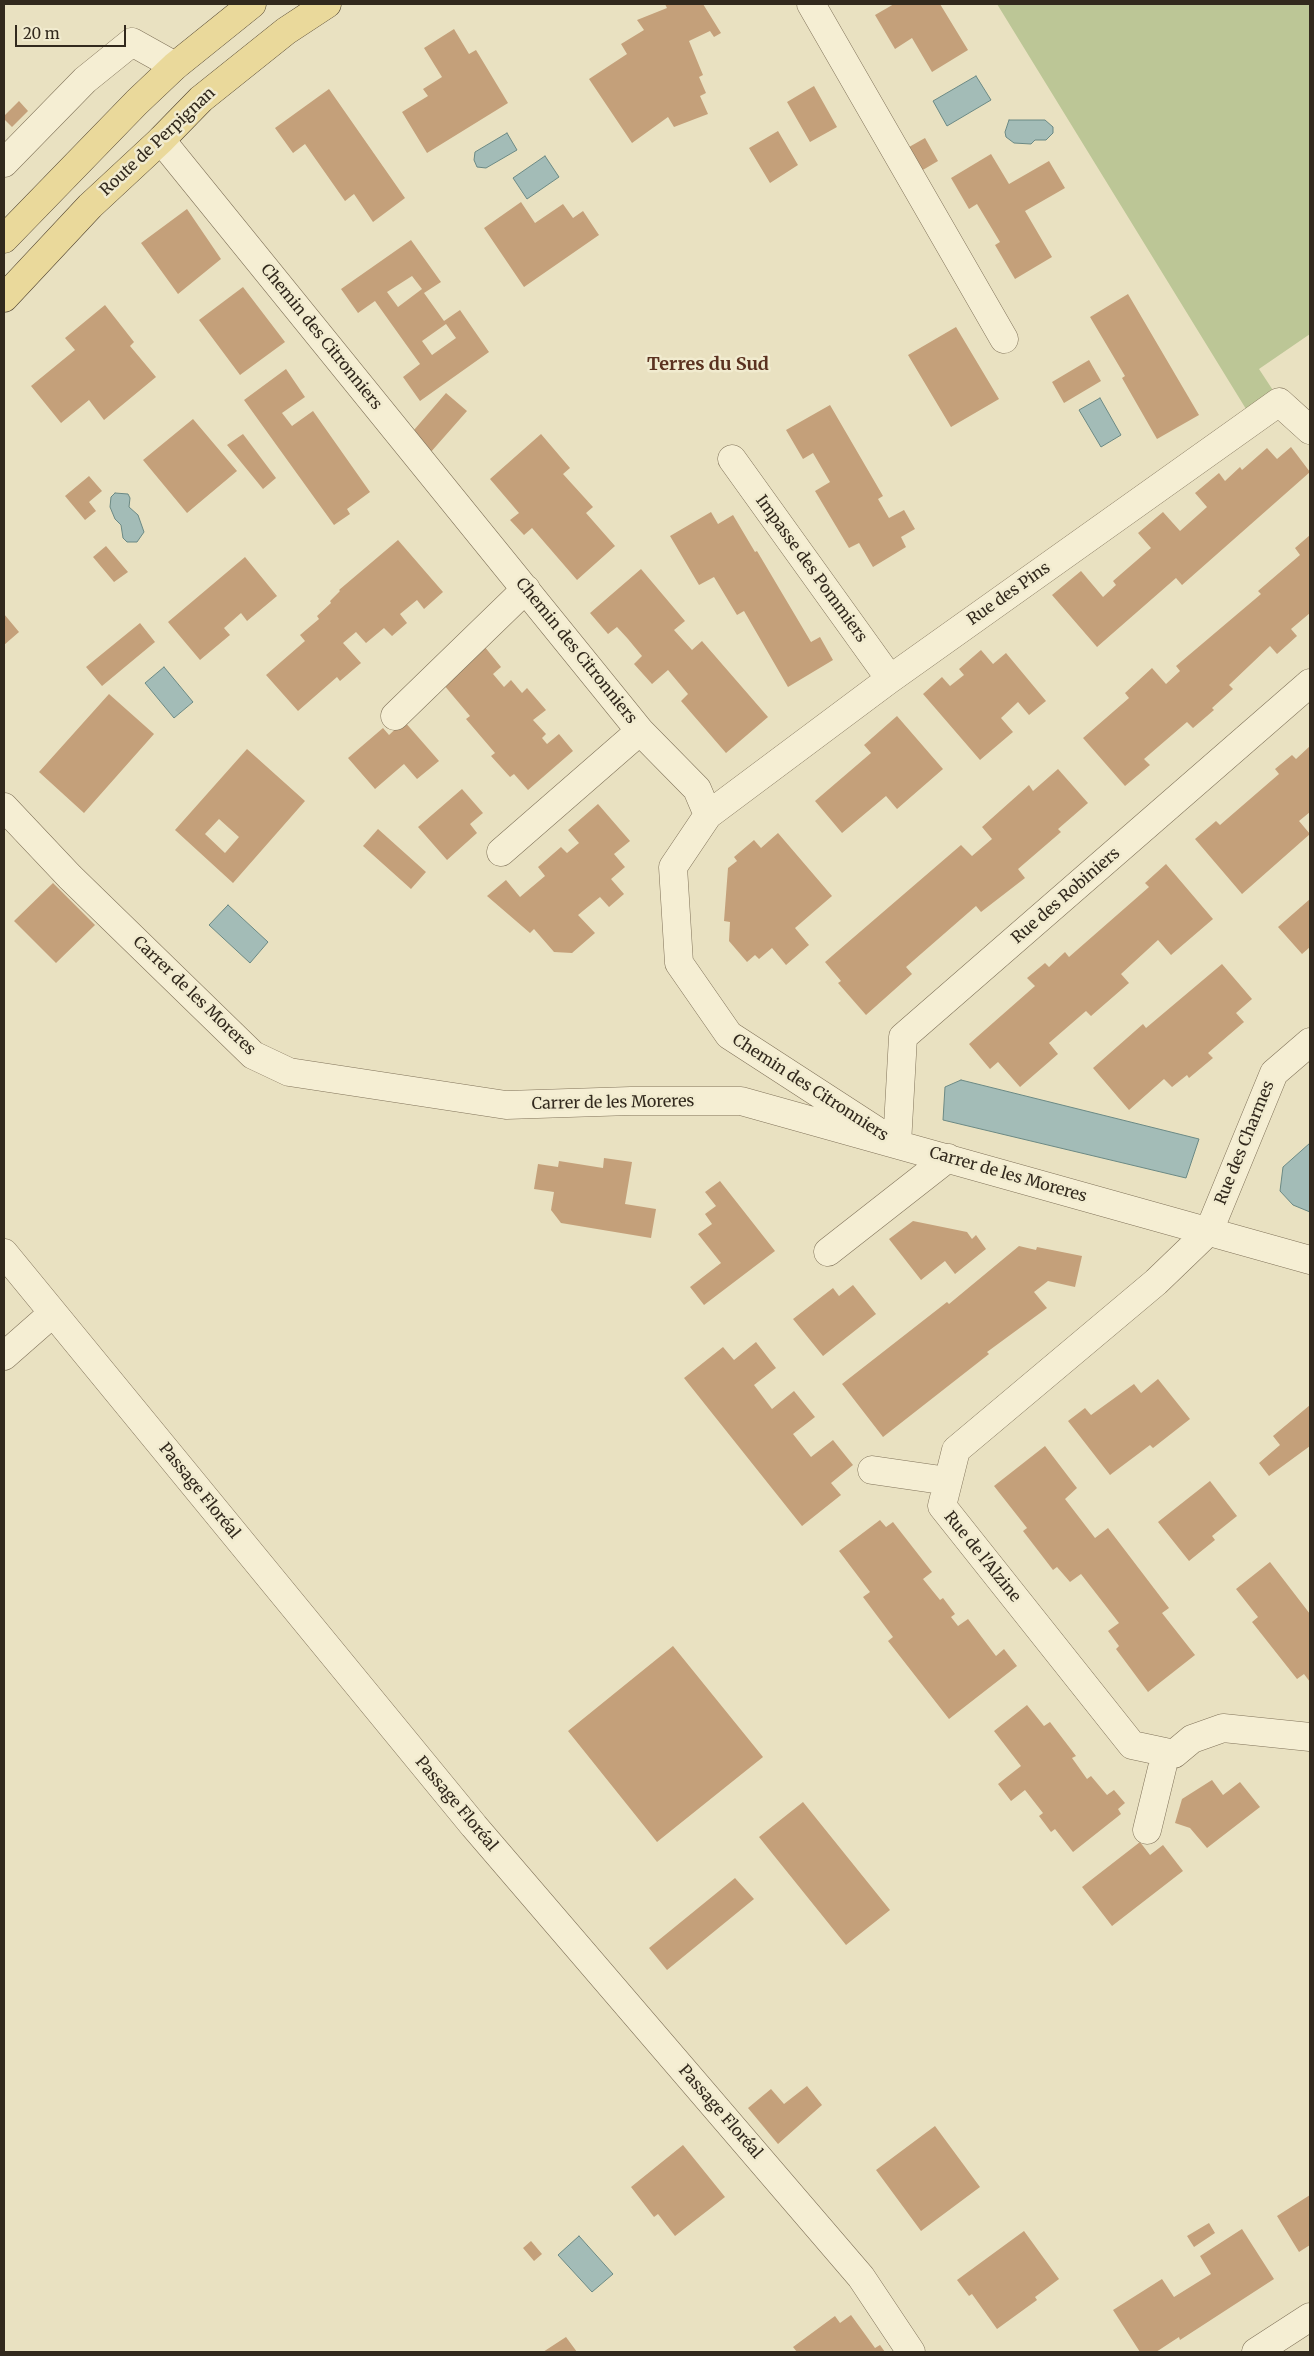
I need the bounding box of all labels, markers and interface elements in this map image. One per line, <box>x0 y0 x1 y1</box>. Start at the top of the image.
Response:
scale bar <box>18 15 129 47</box>
text: 20 m <box>23 24 60 43</box>
street label: Route de Perpignan <box>96 84 220 200</box>
street label: Chemin des Citronniers <box>256 260 386 414</box>
district label: Terres du Sud <box>647 354 769 376</box>
street label: Impasse des Pommiers <box>751 492 871 646</box>
street label: Rue des Pins <box>964 558 1054 630</box>
street label: Chemin des Citronniers <box>511 574 641 728</box>
street label: Rue des Robiniers <box>1008 844 1124 948</box>
street label: Carrer de les Moreres <box>129 933 259 1059</box>
street label: Chemin des Citronniers <box>729 1030 891 1146</box>
street label: Rue des Charmes <box>1211 1078 1279 1208</box>
street label: Carrer de les Moreres <box>531 1092 695 1114</box>
street label: Carrer de les Moreres <box>927 1143 1089 1207</box>
street label: Passage Floréal <box>155 1439 243 1543</box>
street label: Rue de l'Alzine <box>940 1508 1024 1606</box>
street label: Passage Floréal <box>411 1753 501 1855</box>
street label: Passage Floréal <box>674 2061 766 2163</box>

